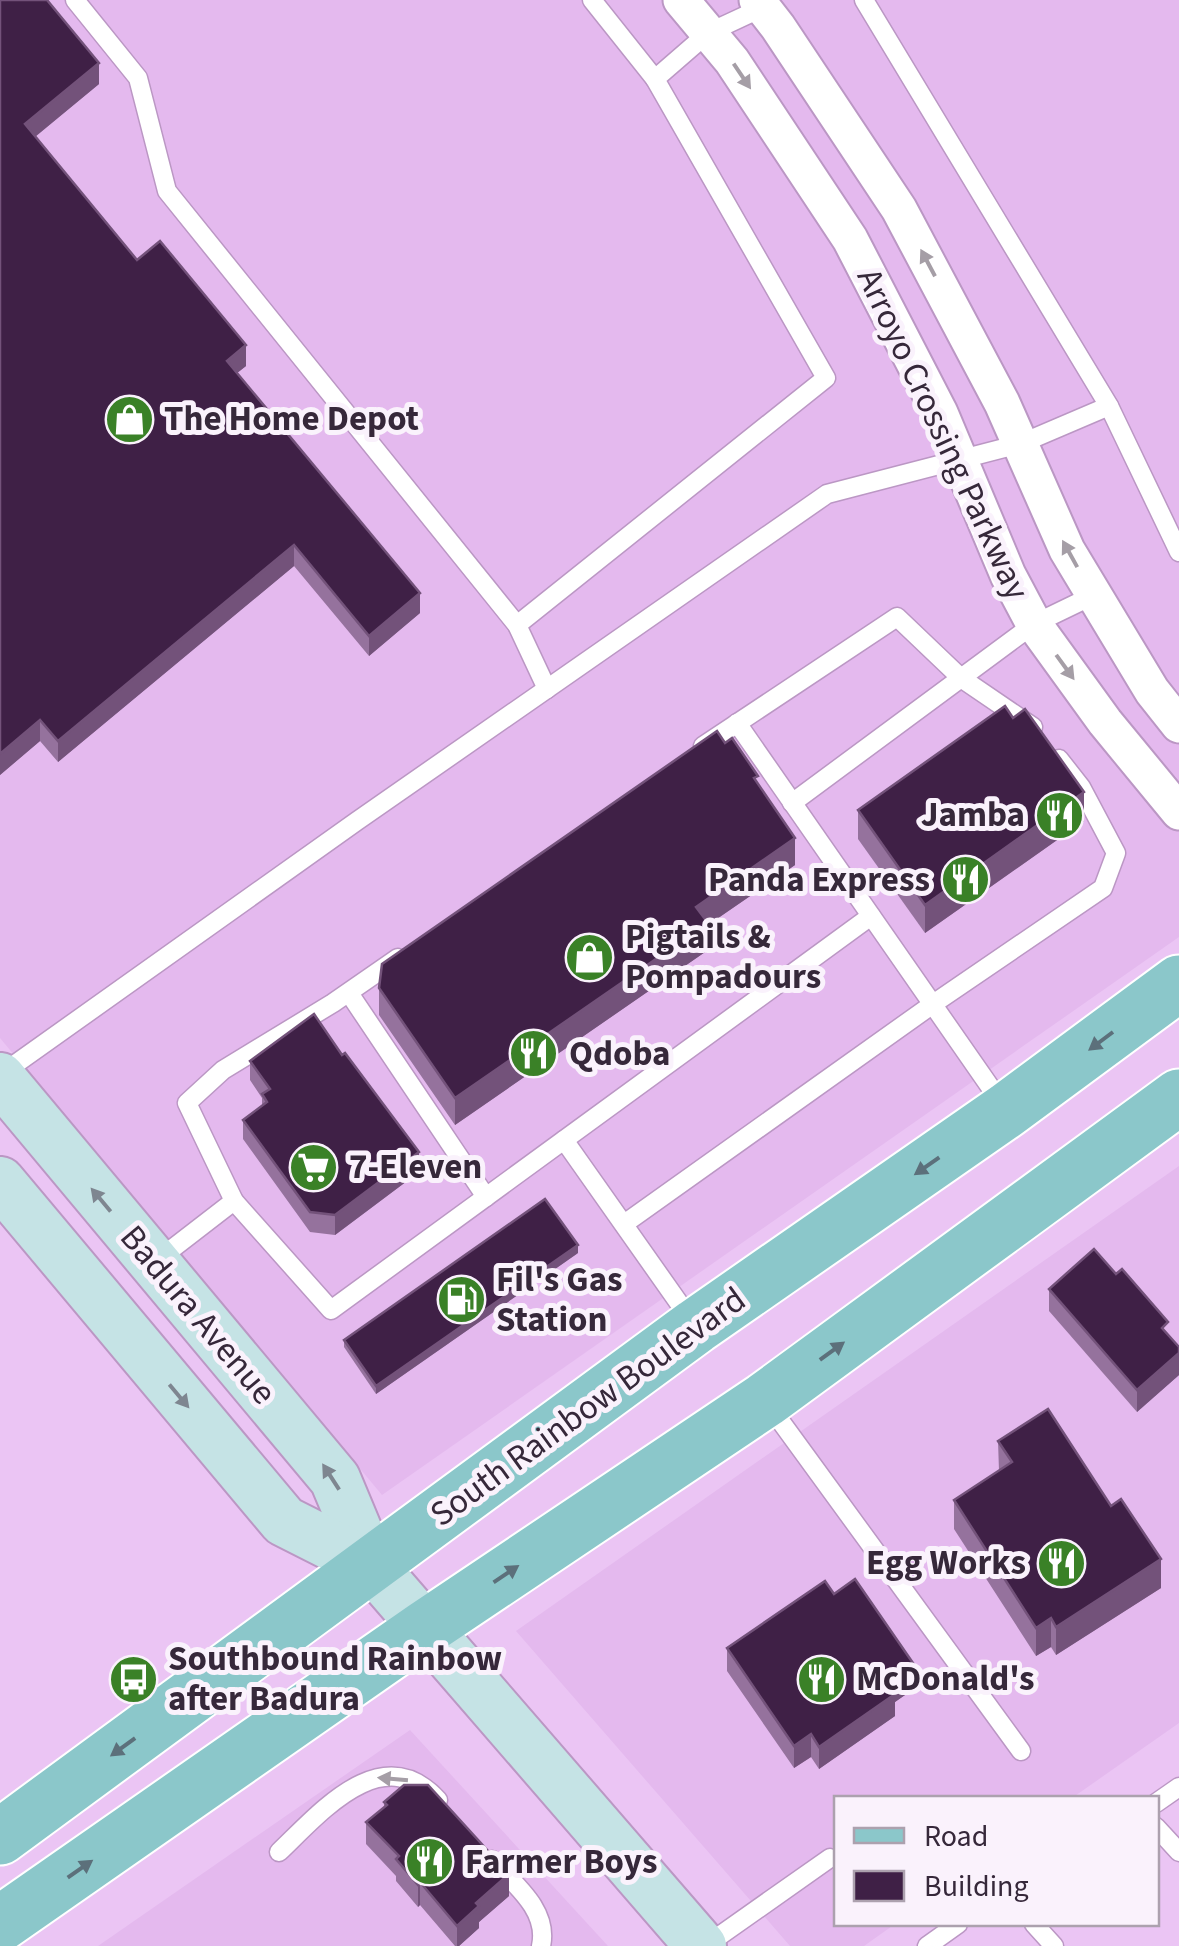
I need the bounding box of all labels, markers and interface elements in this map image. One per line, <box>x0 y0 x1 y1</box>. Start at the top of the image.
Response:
one-way arrow <box>732 63 750 90</box>
one-way arrow <box>919 248 936 277</box>
street label: Arroyo Crossing Parkway <box>844 260 1042 608</box>
shop icon: The Home Depot <box>103 393 155 445</box>
place label: The Home Depot <box>164 394 419 444</box>
one-way arrow <box>1062 540 1079 569</box>
one-way arrow <box>1055 653 1074 680</box>
restaurant icon: Jamba <box>1034 789 1086 841</box>
place label: Jamba <box>921 790 1025 840</box>
restaurant icon: Panda Express <box>939 854 991 906</box>
place label: Panda Express <box>708 855 930 905</box>
place label: Pigtails & Pompadours <box>625 912 821 1002</box>
shop icon: Pigtails & Pompadours <box>564 931 616 983</box>
restaurant icon: Qdoba <box>508 1028 560 1080</box>
place label: Qdoba <box>569 1029 671 1079</box>
one-way arrow <box>1088 1030 1114 1050</box>
supermarket icon: 7-Eleven <box>288 1141 340 1193</box>
place label: 7-Eleven <box>349 1142 482 1192</box>
one-way arrow <box>914 1156 941 1175</box>
one-way arrow <box>91 1187 113 1212</box>
street label: Badura Avenue <box>108 1214 288 1416</box>
place label: Fil's Gas Station <box>496 1255 623 1345</box>
fuel station icon: Fil's Gas Station <box>435 1274 487 1326</box>
street label: South Rainbow Boulevard <box>420 1275 756 1539</box>
one-way arrow <box>819 1342 845 1362</box>
one-way arrow <box>168 1383 189 1408</box>
one-way arrow <box>322 1463 340 1490</box>
restaurant icon: Egg Works <box>1035 1537 1087 1589</box>
place label: Egg Works <box>866 1538 1026 1588</box>
one-way arrow <box>492 1565 519 1584</box>
place label: Southbound Rainbow after Badura <box>168 1634 502 1724</box>
bus stop icon: Southbound Rainbow after Badura <box>107 1653 159 1705</box>
restaurant icon: McDonald's <box>795 1653 847 1705</box>
place label: McDonald's <box>856 1654 1035 1704</box>
one-way arrow <box>110 1737 136 1756</box>
one-way arrow <box>377 1771 409 1787</box>
legend <box>834 1796 1159 1926</box>
text: Road <box>924 1815 988 1858</box>
restaurant icon: Farmer Boys <box>404 1836 456 1888</box>
place label: Farmer Boys <box>465 1837 657 1887</box>
one-way arrow <box>67 1860 93 1879</box>
text: Building <box>924 1865 1029 1908</box>

